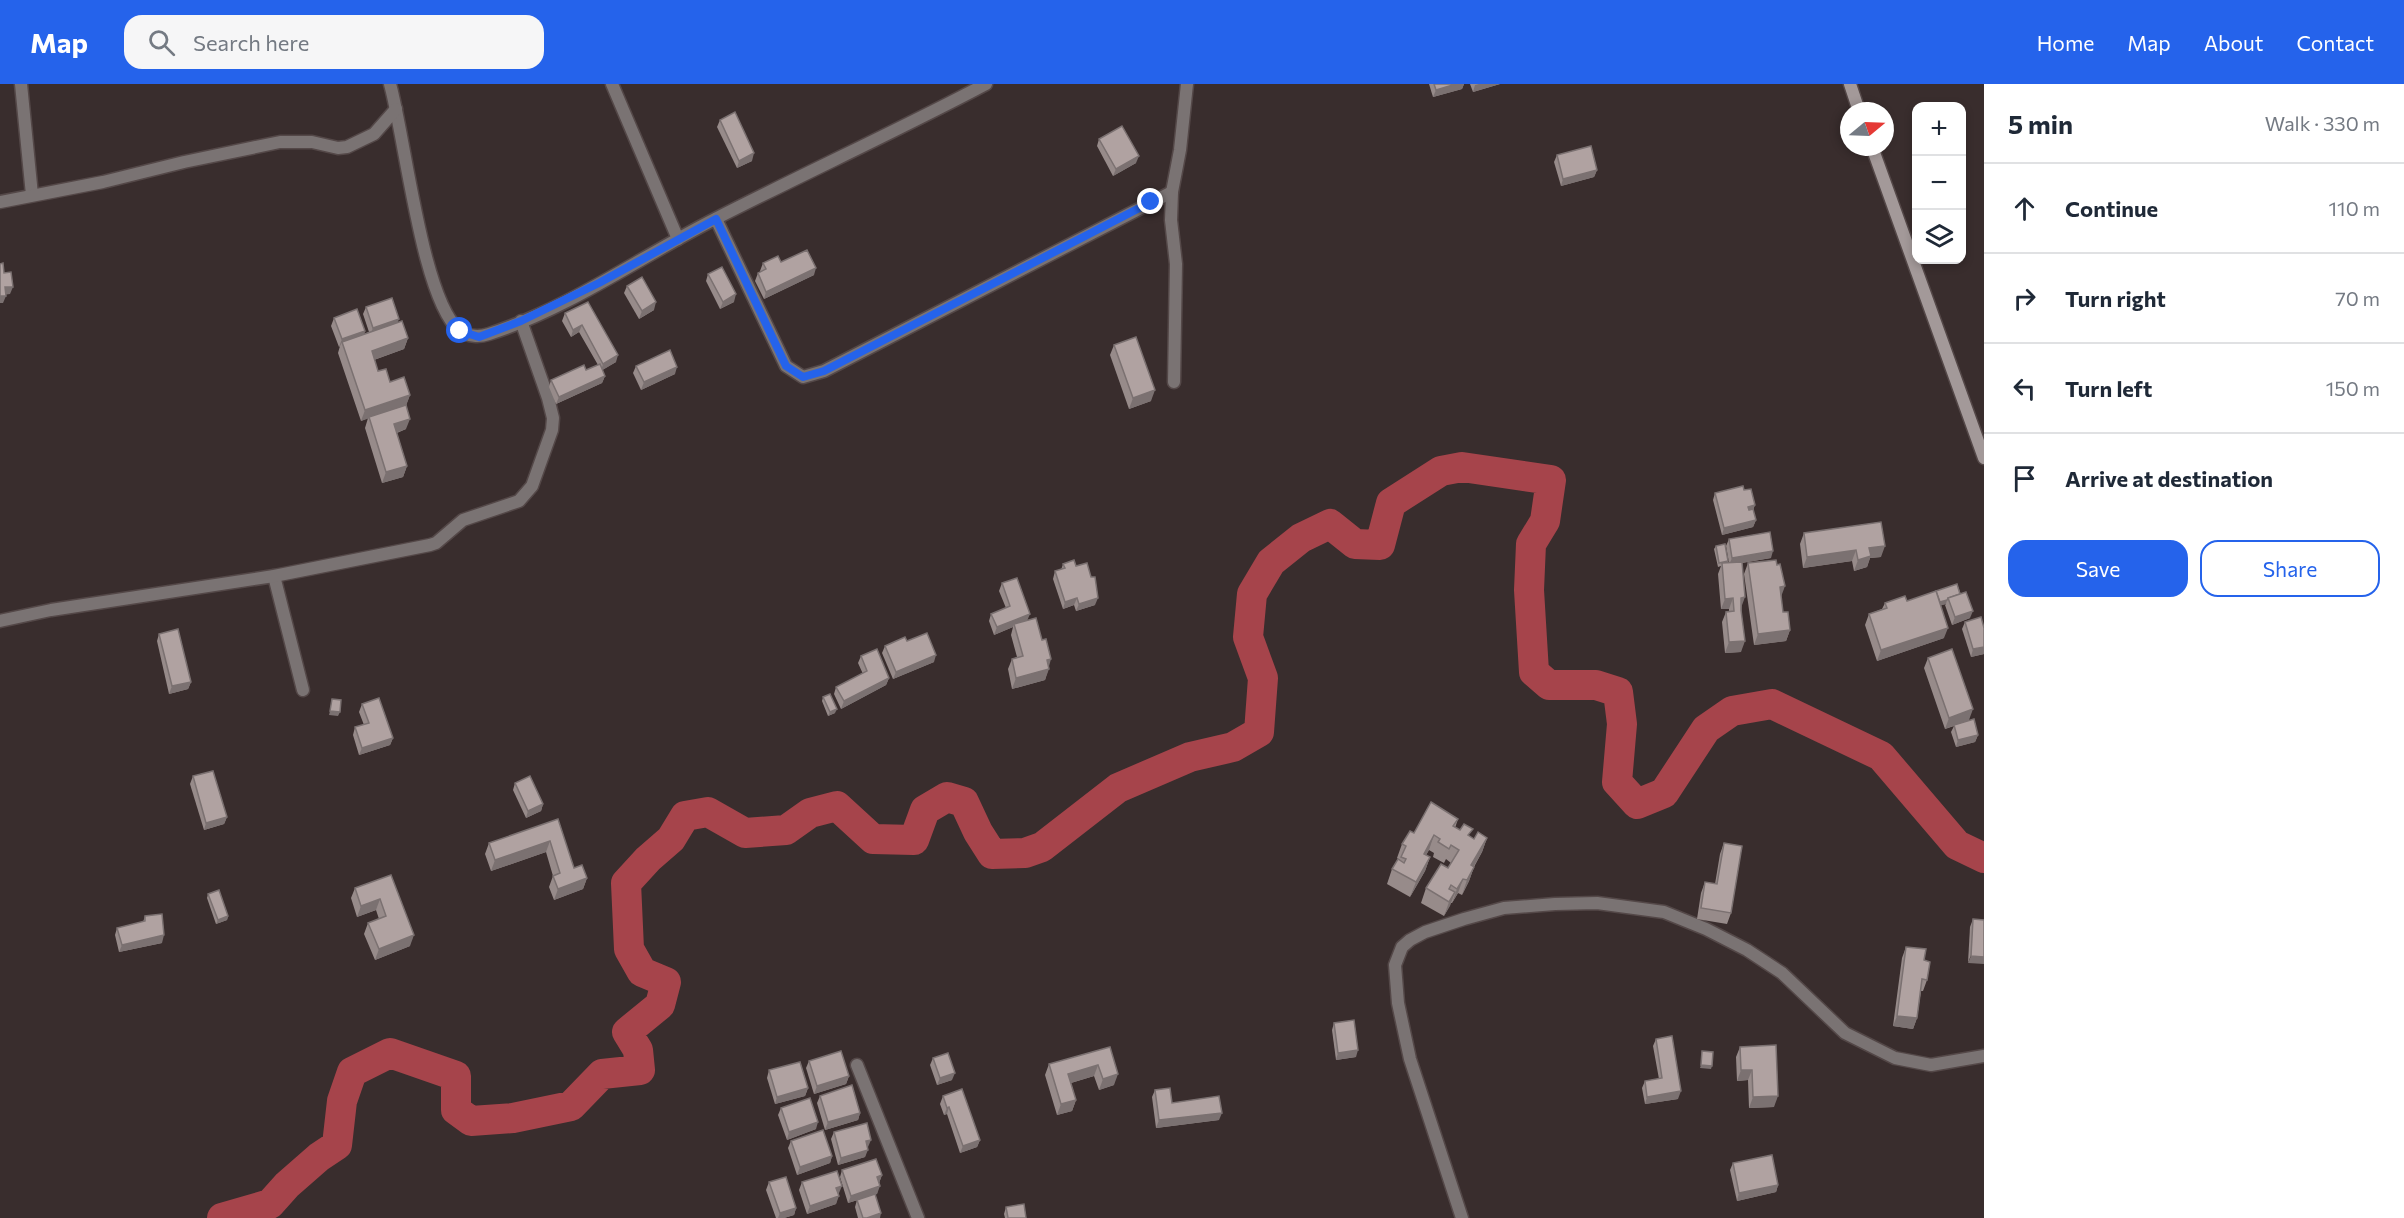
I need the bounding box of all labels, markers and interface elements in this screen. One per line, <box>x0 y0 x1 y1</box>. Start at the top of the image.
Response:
search box <box>124 15 544 69</box>
text: Map <box>30 25 88 59</box>
icon: search <box>145 26 178 59</box>
text: Search here <box>193 29 309 56</box>
text: Home <box>2037 30 2094 55</box>
text: Map <box>2127 30 2171 55</box>
text: About <box>2204 30 2263 55</box>
text: Contact <box>2296 30 2374 55</box>
north arrow <box>1840 102 1894 156</box>
map controls <box>1912 102 1966 264</box>
button: + <box>1912 102 1966 156</box>
text: 5 min <box>2008 108 2073 139</box>
text: Walk · 330 m <box>2265 111 2380 135</box>
button: − <box>1912 156 1966 210</box>
route end <box>1137 188 1163 214</box>
icon: ahead <box>2008 192 2041 225</box>
text: Continue <box>2065 195 2158 222</box>
text: 110 m <box>2329 196 2380 220</box>
button: layers <box>1912 210 1966 264</box>
icon: right <box>2008 282 2041 315</box>
text: Turn right <box>2065 285 2166 312</box>
text: 70 m <box>2335 286 2380 310</box>
route start <box>446 317 472 343</box>
icon: left <box>2008 372 2041 405</box>
text: Turn left <box>2065 375 2152 402</box>
text: 150 m <box>2326 376 2380 400</box>
icon: arrive <box>2008 462 2041 495</box>
text: Arrive at destination <box>2065 465 2273 492</box>
button: Save <box>2008 540 2188 597</box>
button: Share <box>2200 540 2380 597</box>

